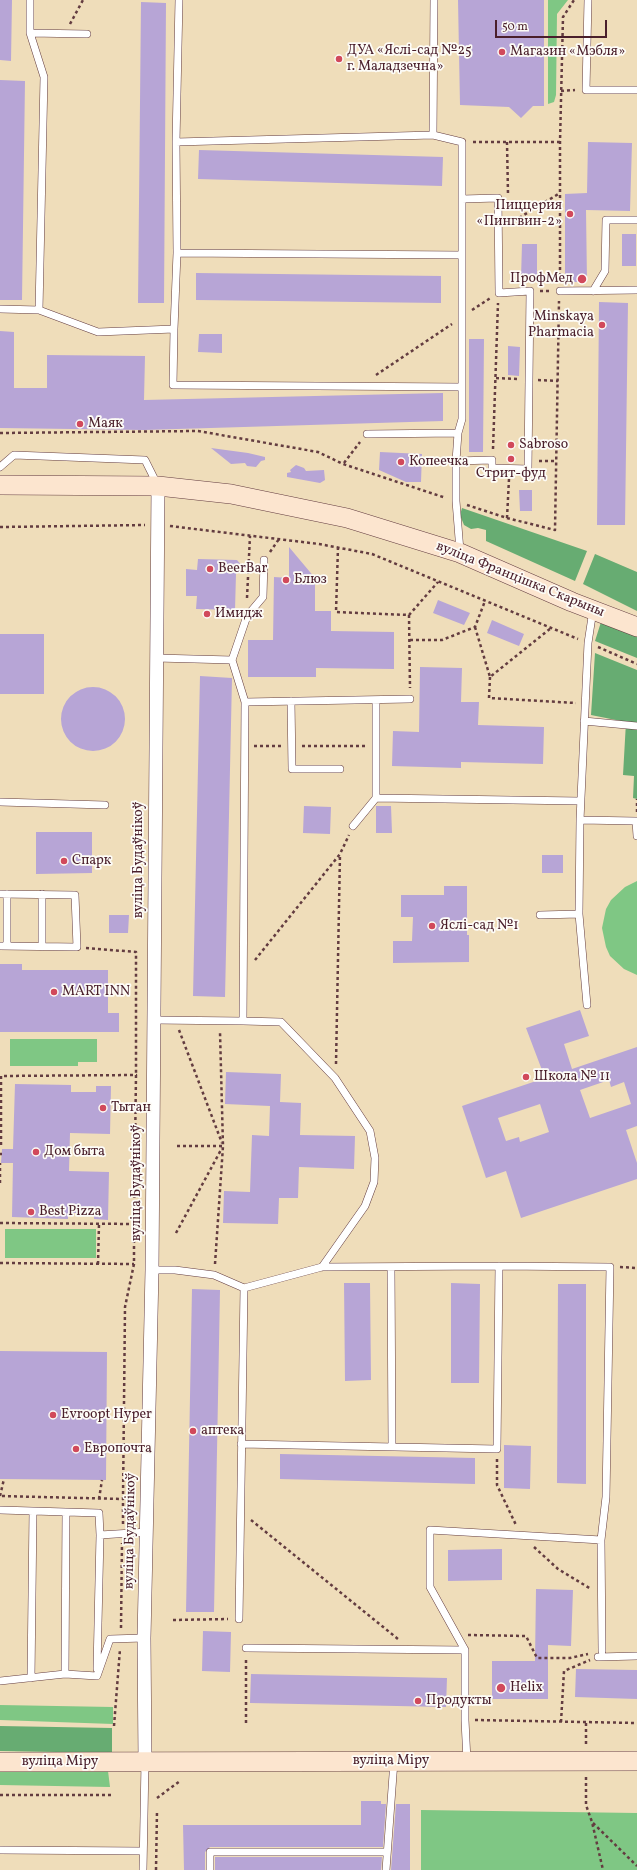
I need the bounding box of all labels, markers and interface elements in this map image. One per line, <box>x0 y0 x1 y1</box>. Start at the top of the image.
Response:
scale bar <box>497 12 609 38</box>
text: 50 m <box>502 19 528 35</box>
place label: ДУА «Яслі-сад №25 г. Маладзечна» <box>347 43 472 76</box>
place label: Магазин «Мэбля» <box>510 44 625 60</box>
marker: Магазин «Мэбля» <box>497 47 507 57</box>
marker: ДУА «Яслі-сад №25 г. Маладзечна» <box>334 54 344 64</box>
place label: Пиццерия «Пингвин-2» <box>477 198 562 230</box>
marker: Пиццерия «Пингвин-2» <box>565 209 575 219</box>
place label: ПрофМед <box>510 271 573 287</box>
marker: ПрофМед <box>576 273 588 285</box>
place label: Minskaya Pharmacia <box>528 309 594 342</box>
marker: Minskaya Pharmacia <box>597 320 607 330</box>
place label: Маяк <box>88 416 123 432</box>
marker: Маяк <box>75 419 85 429</box>
place label: Sabroso <box>519 437 568 453</box>
marker: Sabroso <box>506 440 516 450</box>
place label: Копеечка <box>409 454 469 470</box>
marker: Стрит-фуд <box>506 454 516 464</box>
marker: Копеечка <box>396 457 406 467</box>
place label: Стрит-фуд <box>476 466 546 482</box>
street label: вуліца Францішка Скарыны <box>433 538 607 622</box>
place label: BeerBar <box>218 561 267 577</box>
marker: BeerBar <box>205 564 215 574</box>
place label: Блюз <box>294 572 327 588</box>
marker: Блюз <box>281 575 291 585</box>
place label: Имидж <box>215 606 263 622</box>
marker: Имидж <box>202 609 212 619</box>
street label: вуліца Будаўнікоў <box>131 802 147 918</box>
place label: Спарк <box>72 853 111 869</box>
marker: Спарк <box>59 856 69 866</box>
place label: Яслі-сад №1 <box>440 918 519 934</box>
marker: Яслі-сад №1 <box>427 921 437 931</box>
place label: MART INN <box>62 984 130 1000</box>
marker: MART INN <box>49 987 59 997</box>
place label: Школа № 11 <box>534 1069 610 1085</box>
marker: Школа № 11 <box>521 1072 531 1082</box>
place label: Тытан <box>111 1100 151 1116</box>
marker: Тытан <box>98 1103 108 1113</box>
street label: вуліца Будаўнікоў <box>129 1125 145 1241</box>
place label: Дом быта <box>44 1144 105 1160</box>
marker: Дом быта <box>31 1147 41 1157</box>
place label: Best Pizza <box>39 1204 101 1220</box>
marker: Best Pizza <box>26 1207 36 1217</box>
place label: Evroopt Hyper <box>61 1407 152 1423</box>
marker: Evroopt Hyper <box>48 1410 58 1420</box>
place label: аптека <box>201 1423 244 1439</box>
marker: аптека <box>188 1426 198 1436</box>
place label: Европочта <box>84 1441 152 1457</box>
marker: Европочта <box>71 1444 81 1454</box>
street label: вуліца Будаўнікоў <box>122 1473 140 1589</box>
place label: Helix <box>510 1680 543 1696</box>
marker: Helix <box>495 1682 507 1694</box>
place label: Продукты <box>426 1693 492 1709</box>
marker: Продукты <box>413 1696 423 1706</box>
street label: вуліца Міру <box>353 1753 429 1769</box>
street label: вуліца Міру <box>22 1754 98 1770</box>

